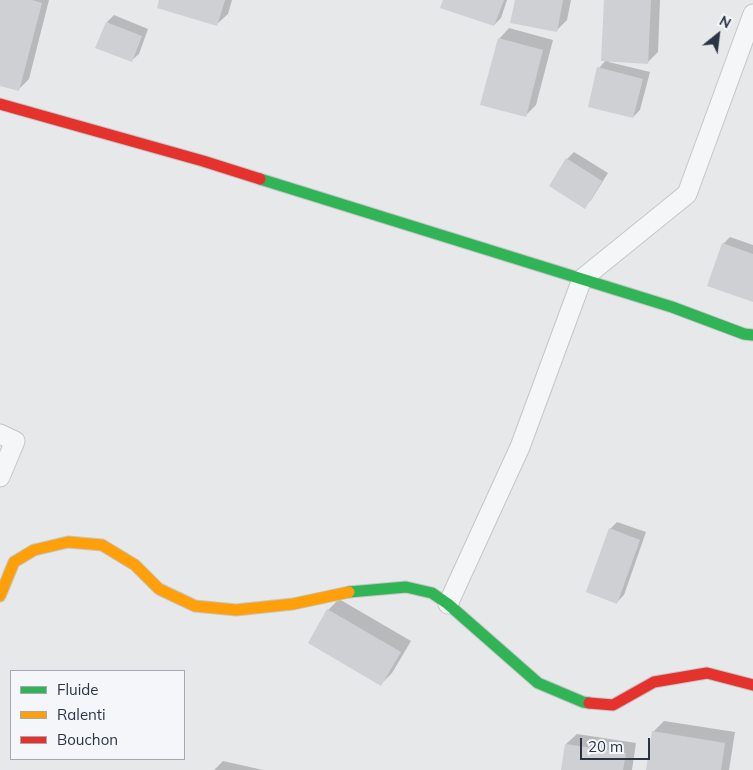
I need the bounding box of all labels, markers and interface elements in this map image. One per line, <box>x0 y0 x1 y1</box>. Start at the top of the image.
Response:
north arrow <box>693 10 743 60</box>
text: N <box>716 11 734 32</box>
legend <box>10 670 185 760</box>
text: Fluide <box>57 680 98 699</box>
text: Ralenti <box>57 705 106 724</box>
scale bar <box>583 728 653 760</box>
text: Bouchon <box>57 730 118 749</box>
text: 20 m <box>588 737 623 756</box>

